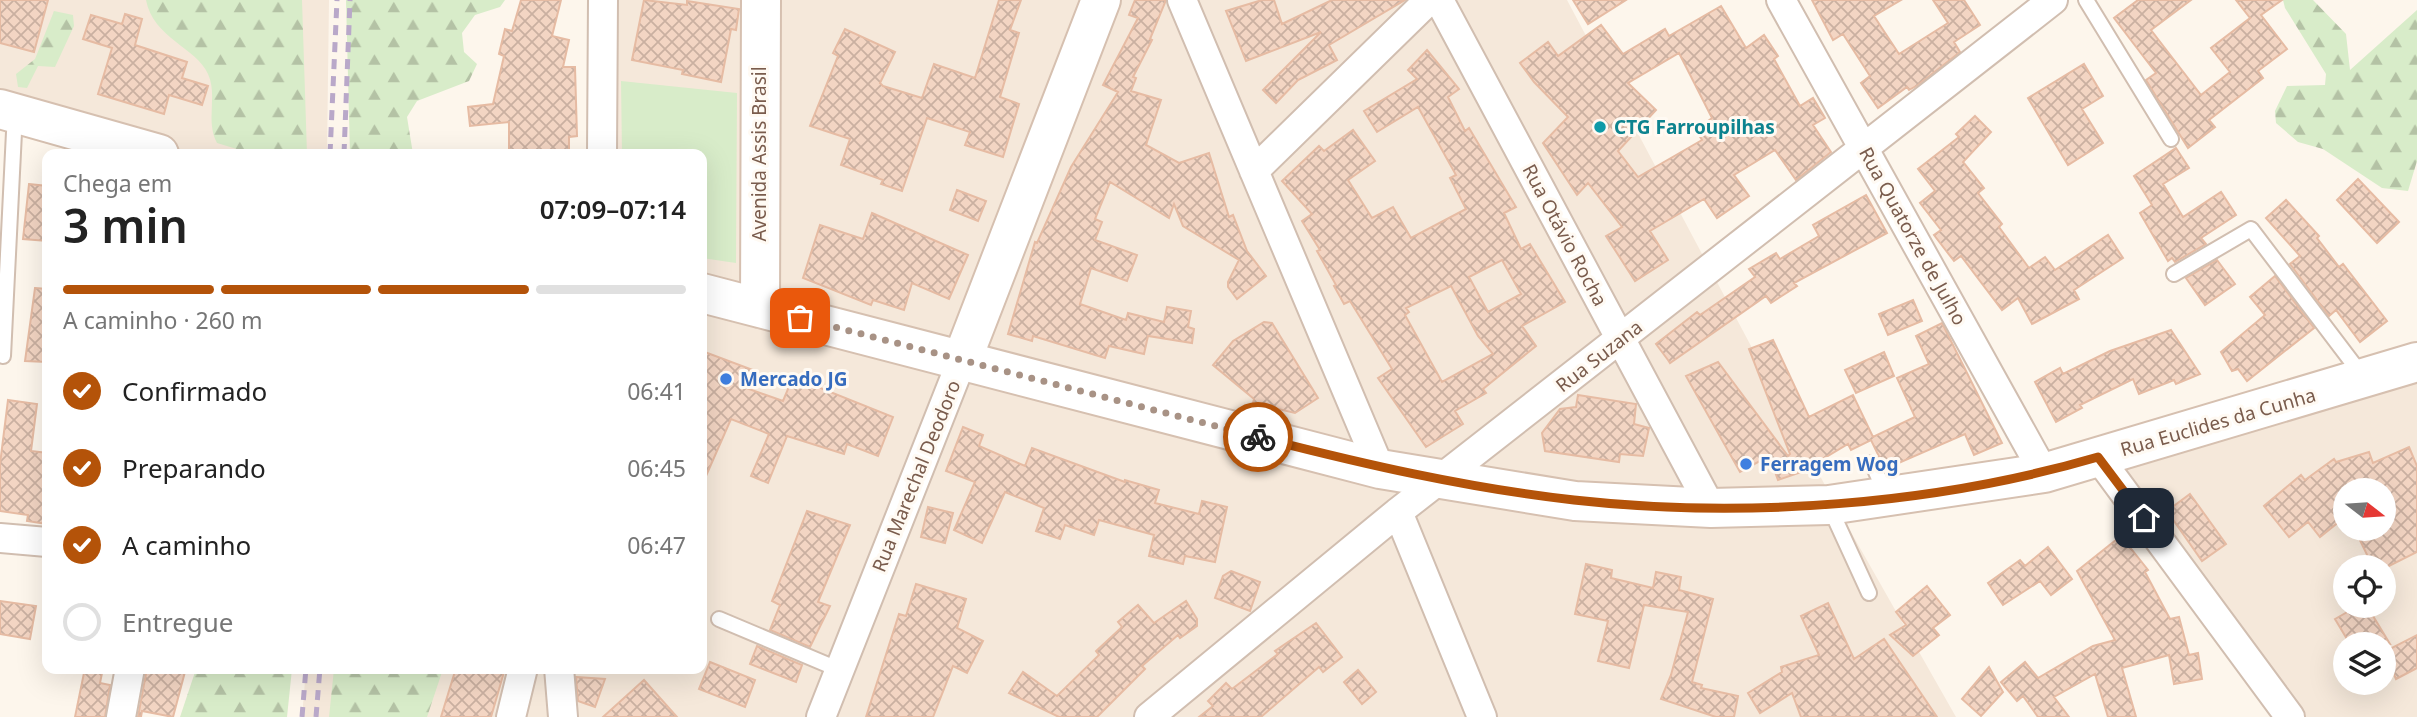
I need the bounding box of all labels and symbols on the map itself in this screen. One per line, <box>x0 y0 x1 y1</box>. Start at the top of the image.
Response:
street label: Avenida Assis Brasil <box>746 66 772 242</box>
place label: CTG Farroupilhas <box>1614 114 1775 140</box>
marker: CTG Farroupilhas <box>1592 119 1608 135</box>
street label: Rua Quatorze de Julho <box>1853 142 1973 330</box>
street label: Rua Otávio Rocha <box>1517 159 1613 311</box>
pin <box>770 288 830 348</box>
street label: Rua Suzana <box>1550 314 1648 398</box>
place label: Mercado JG <box>740 366 847 392</box>
marker: Mercado JG <box>718 371 734 387</box>
street label: Rua Marechal Deodoro <box>866 376 966 576</box>
street label: Rua Euclides da Cunha <box>2117 382 2319 462</box>
courier <box>1223 402 1293 472</box>
place label: Ferragem Wog <box>1760 451 1898 477</box>
marker: Ferragem Wog <box>1738 456 1754 472</box>
north arrow <box>2333 478 2396 541</box>
pin <box>2114 488 2174 548</box>

